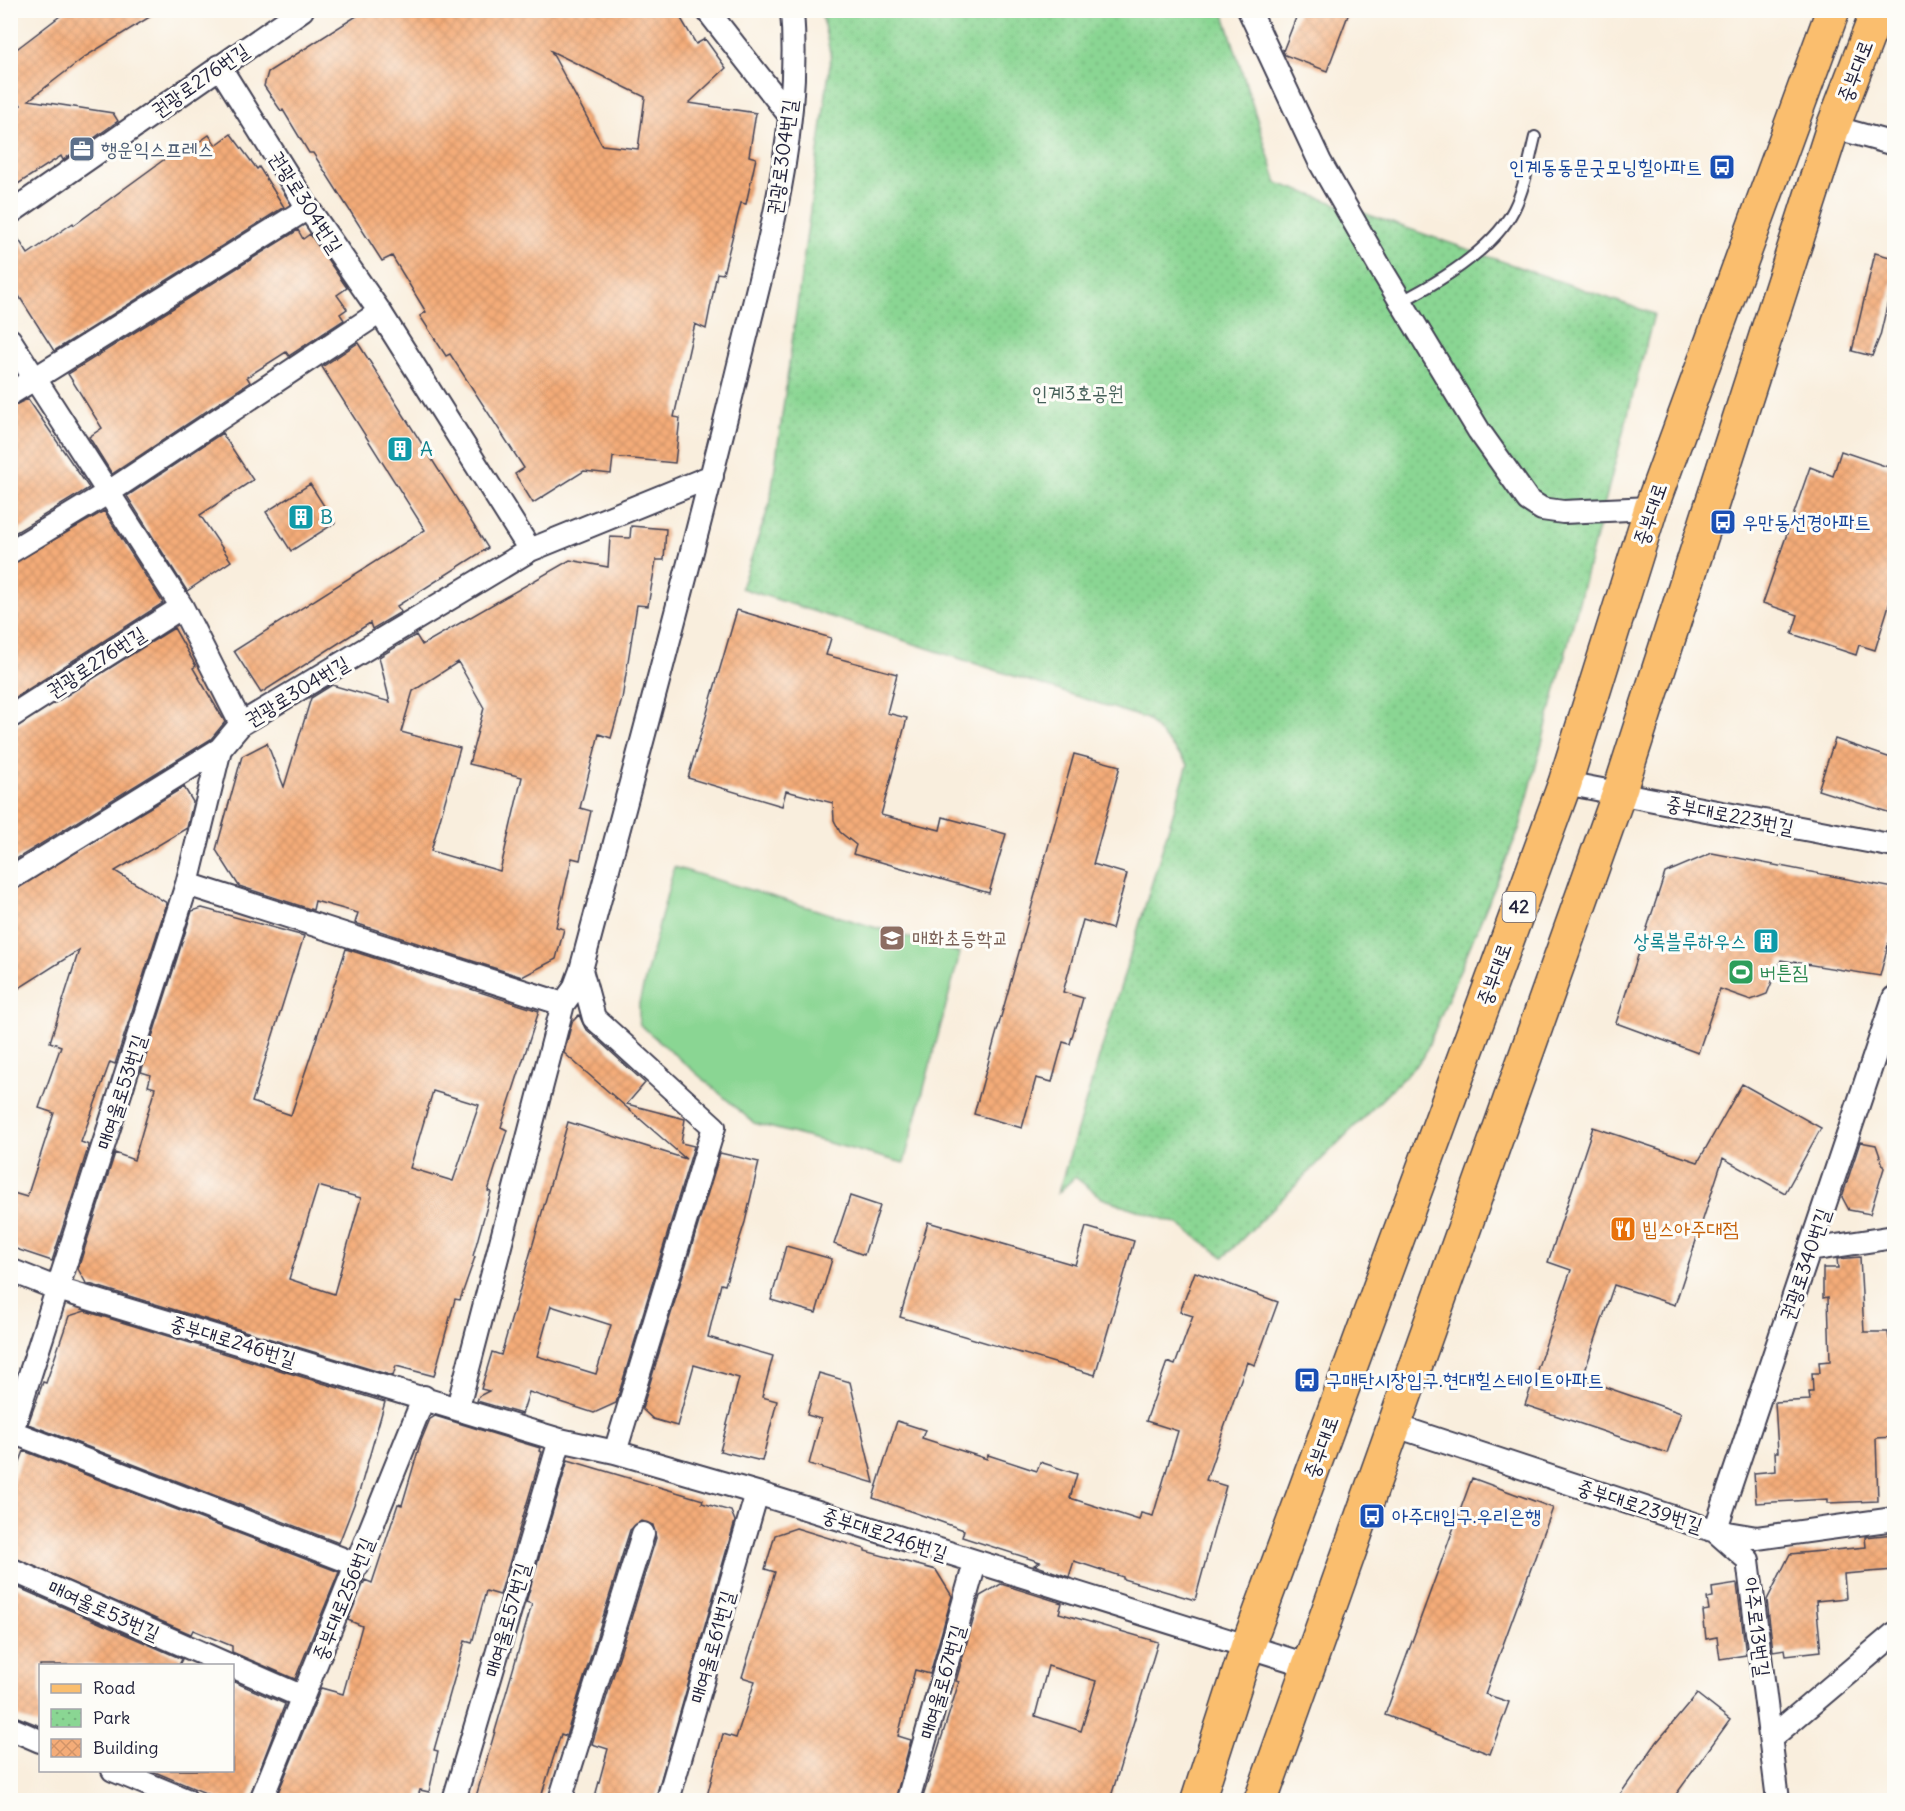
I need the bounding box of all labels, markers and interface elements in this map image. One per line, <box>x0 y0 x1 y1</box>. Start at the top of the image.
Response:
street label: 중부대로 <box>1831 36 1878 105</box>
street label: 권광로276번길 <box>146 37 253 122</box>
street label: 권광로304번길 <box>761 97 802 216</box>
office icon: 행운익스프레스 <box>67 134 97 164</box>
place label: 행운익스프레스 <box>101 136 214 161</box>
street label: 권광로304번길 <box>264 146 349 257</box>
bus stop icon: 인계동동문굿모닝힐아파트 <box>1707 152 1737 182</box>
place label: 인계동동문굿모닝힐아파트 <box>1509 154 1702 179</box>
park label: 인계3호공원 <box>1032 380 1124 405</box>
building icon: A <box>385 434 415 464</box>
place label: A <box>420 436 433 461</box>
street label: 중부대로 <box>1627 479 1672 548</box>
building icon: B <box>286 502 316 532</box>
place label: B <box>320 504 333 529</box>
bus stop icon: 우만동선경아파트 <box>1708 507 1738 537</box>
place label: 우만동선경아파트 <box>1742 509 1871 534</box>
street label: 권광로276번길 <box>42 620 150 703</box>
street label: 권광로304번길 <box>240 650 353 731</box>
street label: 중부대로223번길 <box>1664 790 1796 839</box>
road number: 42 <box>1502 892 1536 922</box>
school or university icon: 매화초등학교 <box>877 923 907 953</box>
place label: 매화초등학교 <box>912 925 1009 950</box>
building icon: 상록블루하우스 <box>1751 926 1781 956</box>
place label: 상록블루하우스 <box>1633 928 1746 953</box>
street label: 중부대로 <box>1471 939 1516 1008</box>
sports icon: 버튼짐 <box>1726 957 1756 987</box>
place label: 버튼짐 <box>1760 959 1808 984</box>
street label: 매여울로53번길 <box>90 1031 151 1153</box>
street label: 권광로340번길 <box>1774 1205 1835 1323</box>
restaurant icon: 빕스아주대점 <box>1608 1214 1638 1244</box>
place label: 빕스아주대점 <box>1642 1216 1739 1241</box>
street label: 중부대로246번길 <box>167 1310 299 1372</box>
bus stop icon: 구매탄시장입구.현대힐스테이트아파트 <box>1292 1365 1322 1395</box>
place label: 구매탄시장입구.현대힐스테이트아파트 <box>1326 1367 1604 1392</box>
street label: 중부대로 <box>1298 1412 1343 1481</box>
street label: 중부대로239번길 <box>1574 1473 1706 1538</box>
bus stop icon: 아주대입구.우리은행 <box>1357 1501 1387 1531</box>
street label: 중부대로246번길 <box>819 1502 951 1566</box>
place label: 아주대입구.우리은행 <box>1392 1503 1541 1528</box>
street label: 중부대로256번길 <box>306 1534 379 1664</box>
street label: 매여울로57번길 <box>478 1560 535 1680</box>
street label: 매여울로53번길 <box>45 1574 164 1645</box>
street label: 아주로13번길 <box>1739 1576 1776 1678</box>
street label: 매여울로61번길 <box>684 1588 740 1706</box>
street label: 매여울로67번길 <box>913 1622 970 1742</box>
legend <box>39 1664 234 1772</box>
text: Road <box>93 1676 136 1699</box>
text: Park <box>93 1706 130 1729</box>
text: Building <box>93 1736 158 1759</box>

